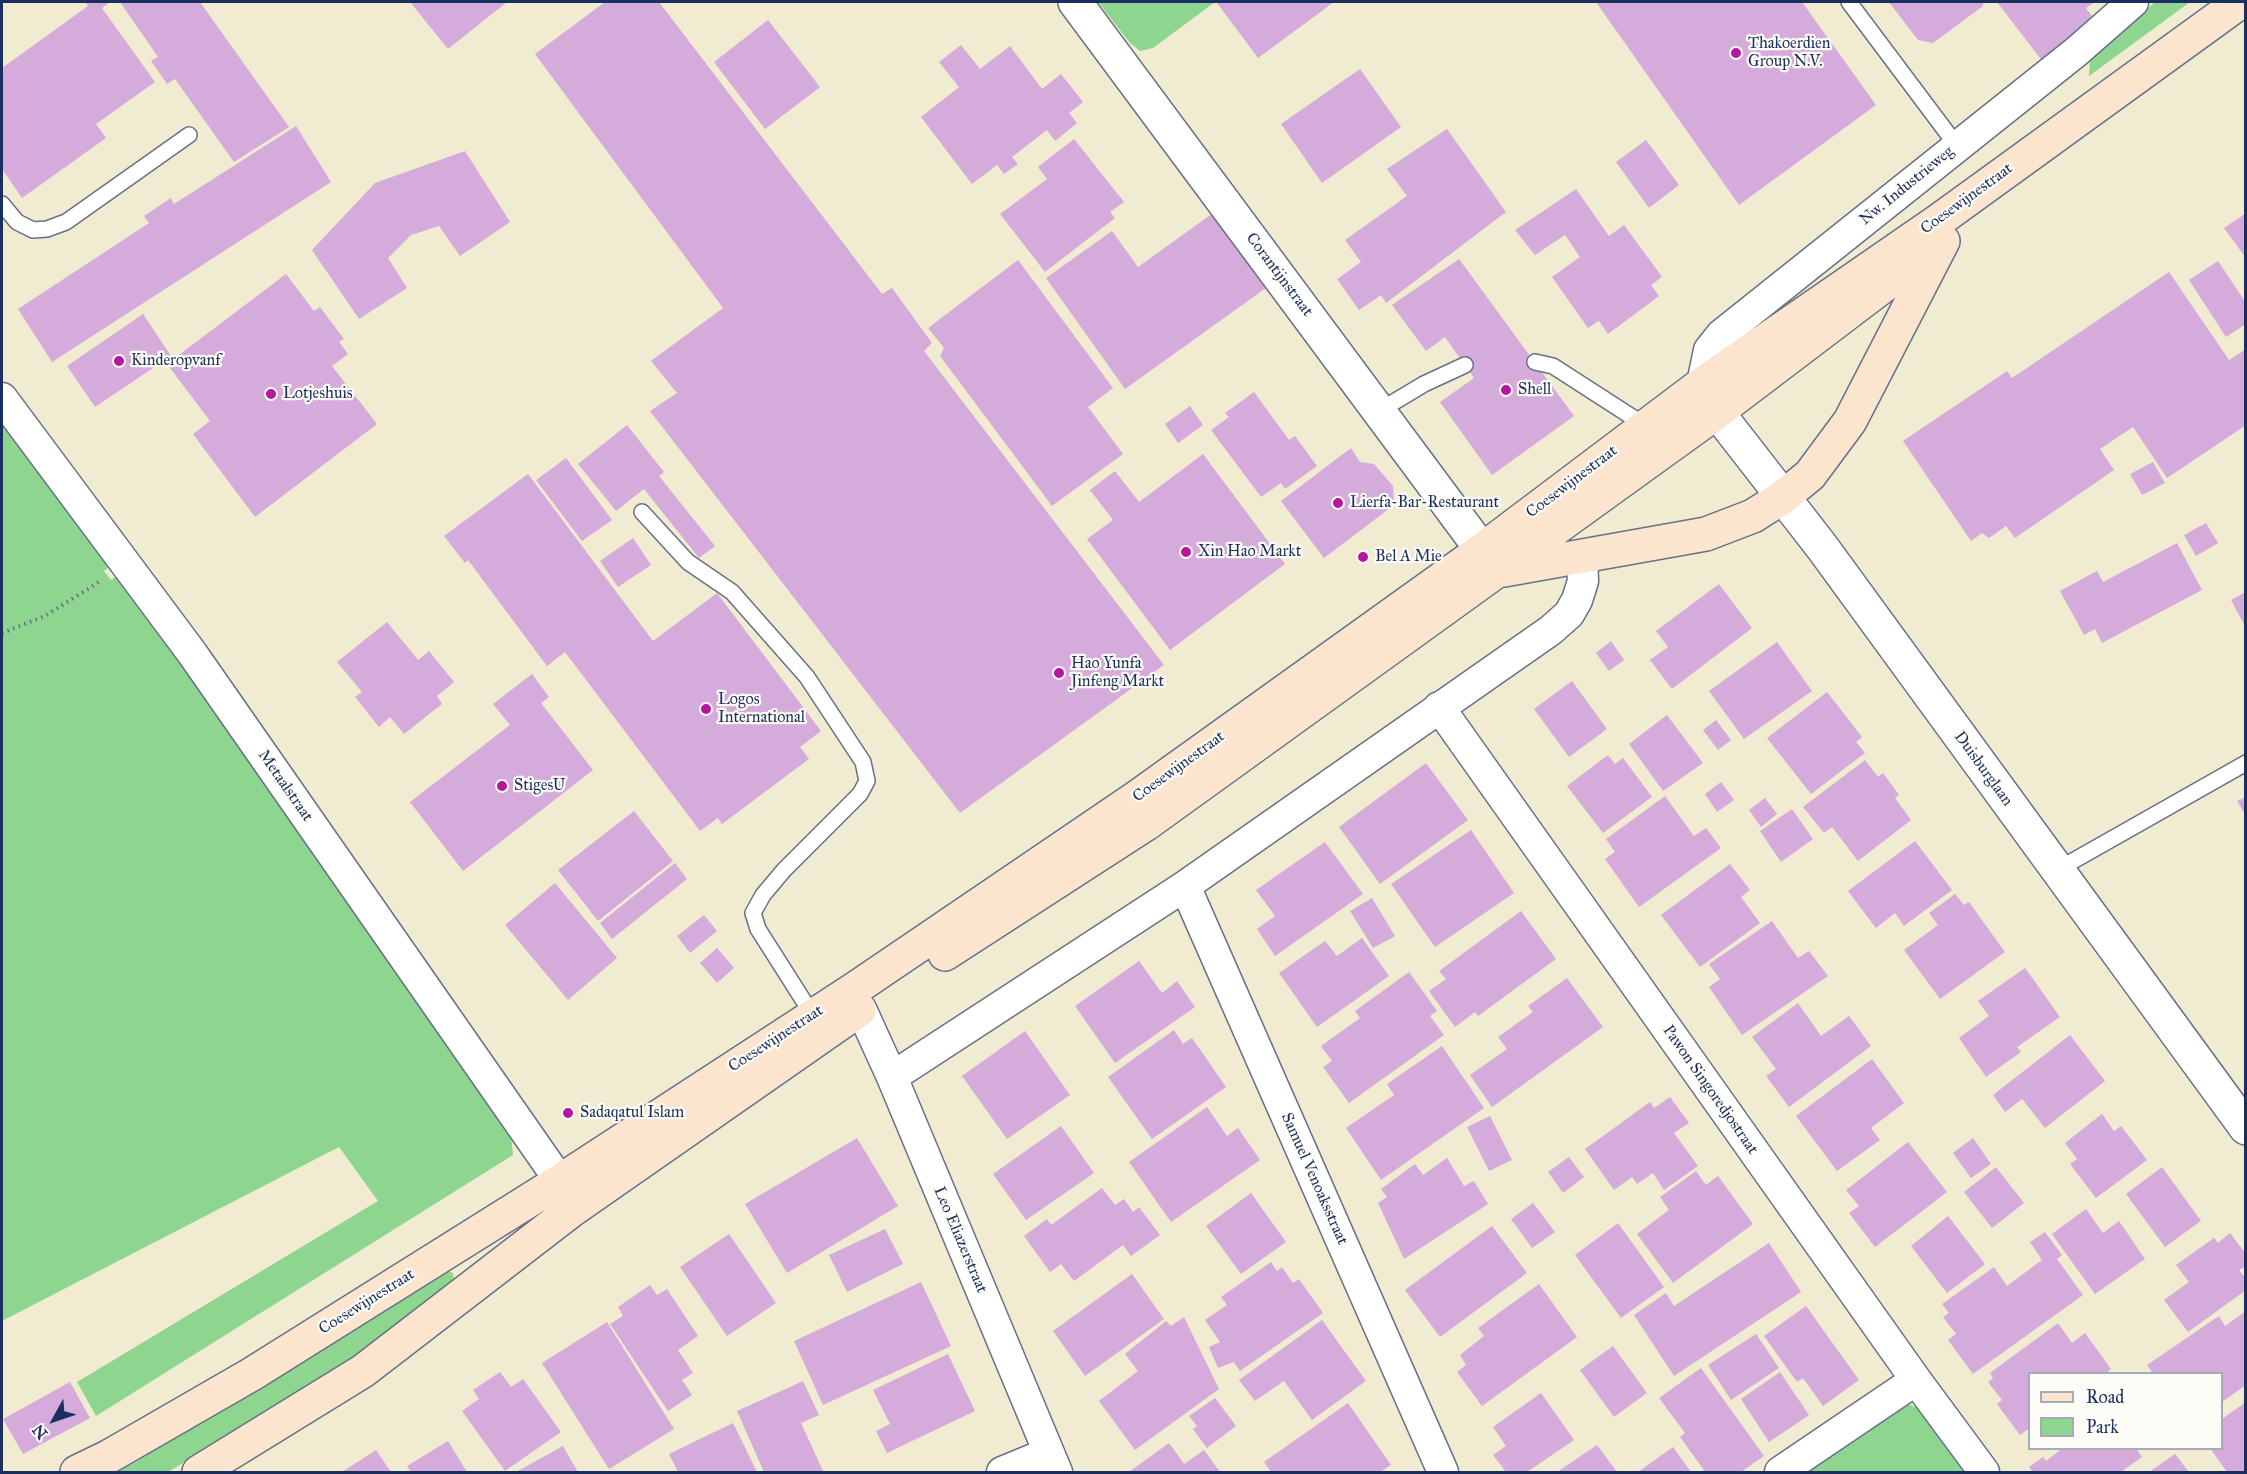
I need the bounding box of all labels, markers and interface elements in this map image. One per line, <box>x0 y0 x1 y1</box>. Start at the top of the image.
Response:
place label: Thakoerdien Group N.V. <box>1748 34 1830 72</box>
marker: Thakoerdien Group N.V. <box>1729 46 1743 60</box>
street label: Nw. Industrieweg <box>1856 142 1958 230</box>
street label: Coesewijnestraat <box>1917 159 2017 239</box>
street label: Corantijnstraat <box>1241 229 1317 321</box>
place label: Kinderopvanf <box>131 351 221 371</box>
marker: Kinderopvanf <box>112 354 126 368</box>
place label: Shell <box>1518 380 1551 400</box>
marker: Shell <box>1499 383 1513 397</box>
place label: Lotjeshuis <box>283 384 353 404</box>
marker: Lotjeshuis <box>264 387 278 401</box>
street label: Coesewijnestraat <box>1523 442 1621 522</box>
place label: Lierfa-Bar-Restaurant <box>1350 493 1499 513</box>
marker: Lierfa-Bar-Restaurant <box>1331 496 1345 510</box>
place label: Xin Hao Markt <box>1198 542 1301 562</box>
marker: Xin Hao Markt <box>1179 545 1193 559</box>
place label: Bel A Mie <box>1375 547 1442 567</box>
marker: Bel A Mie <box>1356 550 1370 564</box>
place label: Hao Yunfa Jinfeng Markt <box>1071 654 1164 692</box>
marker: Hao Yunfa Jinfeng Markt <box>1052 666 1066 680</box>
place label: Logos International <box>718 690 805 728</box>
marker: Logos International <box>699 702 713 716</box>
street label: Coesewijnestraat <box>1129 727 1229 807</box>
street label: Duisburglaan <box>1949 728 2017 810</box>
street label: Metaalstraat <box>253 746 317 826</box>
place label: StigesU <box>514 776 565 796</box>
marker: StigesU <box>495 779 509 793</box>
street label: Coesewijnestraat <box>725 1001 827 1077</box>
street label: Pawon Singoredjostraat <box>1658 1022 1762 1158</box>
place label: Sadaqatul Islam <box>580 1103 684 1123</box>
marker: Sadaqatul Islam <box>561 1106 575 1120</box>
street label: Samuel Venoaksstraat <box>1276 1110 1352 1248</box>
street label: Leo Eliazerstraat <box>929 1184 991 1296</box>
street label: Coesewijnestraat <box>316 1265 418 1339</box>
legend <box>2028 1372 2223 1450</box>
text: Road <box>2086 1386 2124 1408</box>
north arrow <box>24 1390 84 1450</box>
text: Park <box>2086 1416 2119 1438</box>
text: N <box>28 1421 51 1443</box>

